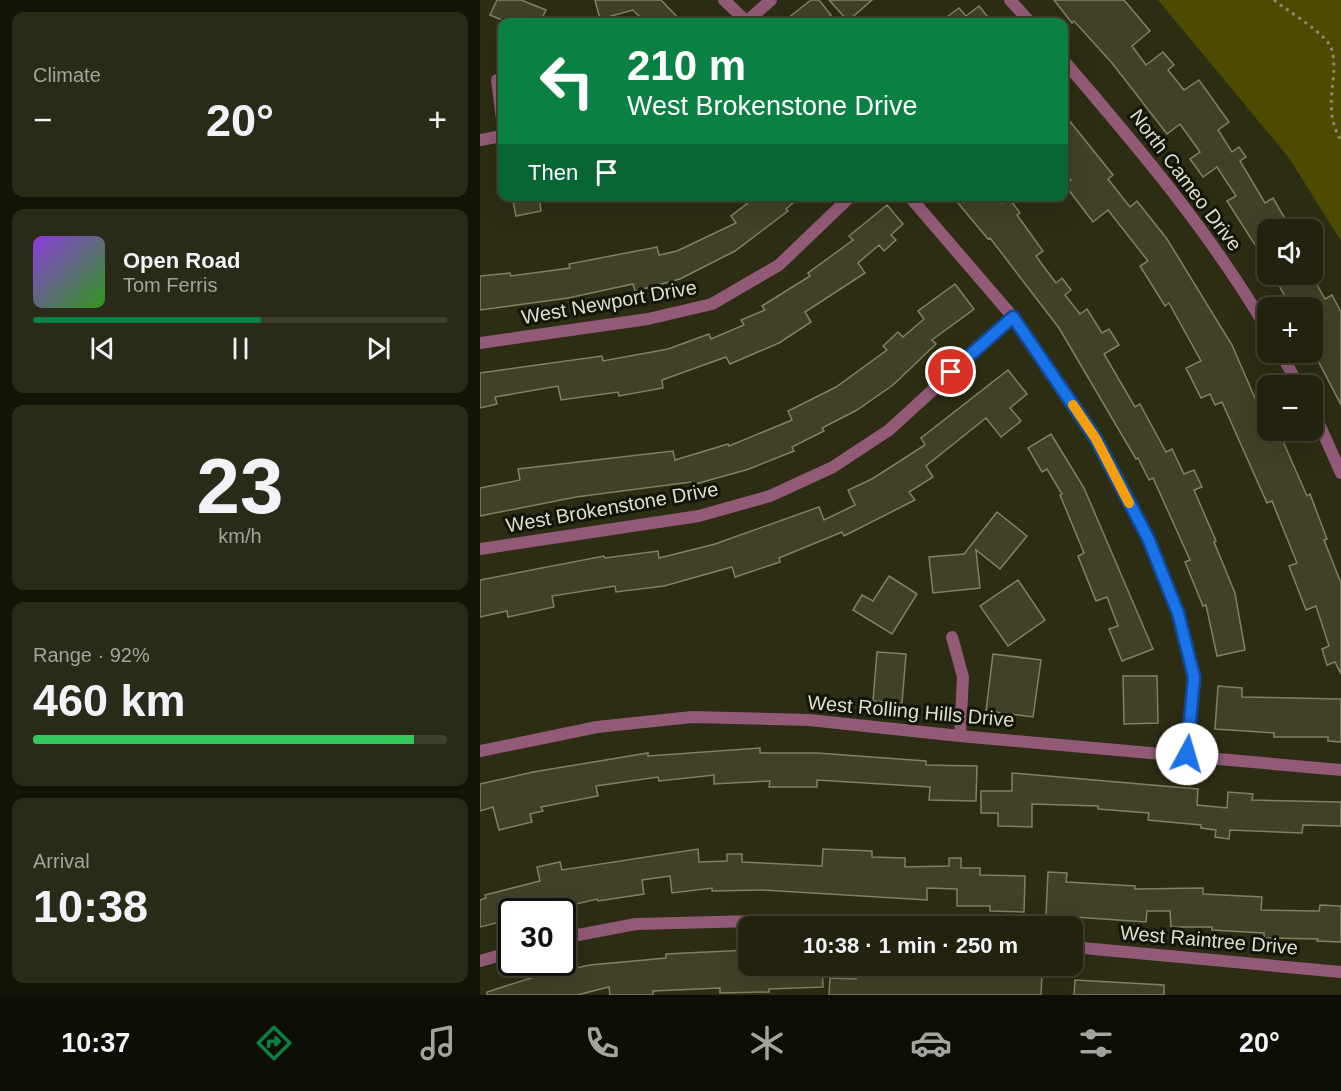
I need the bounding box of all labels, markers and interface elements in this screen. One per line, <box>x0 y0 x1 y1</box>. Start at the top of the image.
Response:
icon: left <box>528 42 606 120</box>
text: 210 m <box>627 42 746 89</box>
text: Climate <box>33 64 101 86</box>
text: West Brokenstone Drive <box>627 91 918 121</box>
text: 20° <box>206 95 274 146</box>
text: − <box>33 101 52 138</box>
text: + <box>428 101 447 138</box>
street label: North Cameo Drive <box>1126 105 1246 255</box>
icon: arrive <box>590 156 623 189</box>
text: Then <box>528 160 578 185</box>
map controls <box>1257 219 1323 441</box>
button: sound <box>1257 219 1323 285</box>
text: Open Road <box>123 248 240 273</box>
text: Tom Ferris <box>123 274 217 296</box>
street label: West Newport Drive <box>520 276 698 328</box>
button: + <box>1257 297 1323 363</box>
icon: previous <box>86 332 119 365</box>
icon: pause <box>224 332 257 365</box>
icon: next <box>362 332 395 365</box>
pin <box>925 346 976 397</box>
icon: arrive <box>934 355 967 388</box>
button: − <box>1257 375 1323 441</box>
text: 23 <box>197 442 283 530</box>
street label: West Brokenstone Drive <box>504 477 720 537</box>
text: km/h <box>218 525 262 547</box>
text: Range · 92% <box>33 644 150 666</box>
text: 460 km <box>33 675 186 726</box>
street label: West Rolling Hills Drive <box>807 691 1015 731</box>
position arrow <box>1155 722 1219 786</box>
text: Arrival <box>33 850 90 872</box>
text: 10:38 <box>33 881 148 932</box>
speed limit sign: 30 <box>498 898 576 976</box>
street label: West Raintree Drive <box>1119 921 1299 959</box>
text: 10:38 · 1 min · 250 m <box>803 933 1018 958</box>
icon: directions <box>253 1022 295 1064</box>
icon: music <box>417 1022 459 1064</box>
icon: phone <box>581 1022 623 1064</box>
icon: climate <box>746 1022 788 1064</box>
icon: car <box>910 1022 952 1064</box>
icon: filters <box>1075 1022 1117 1064</box>
text: 10:37 <box>61 1028 130 1058</box>
text: 20° <box>1239 1028 1280 1058</box>

